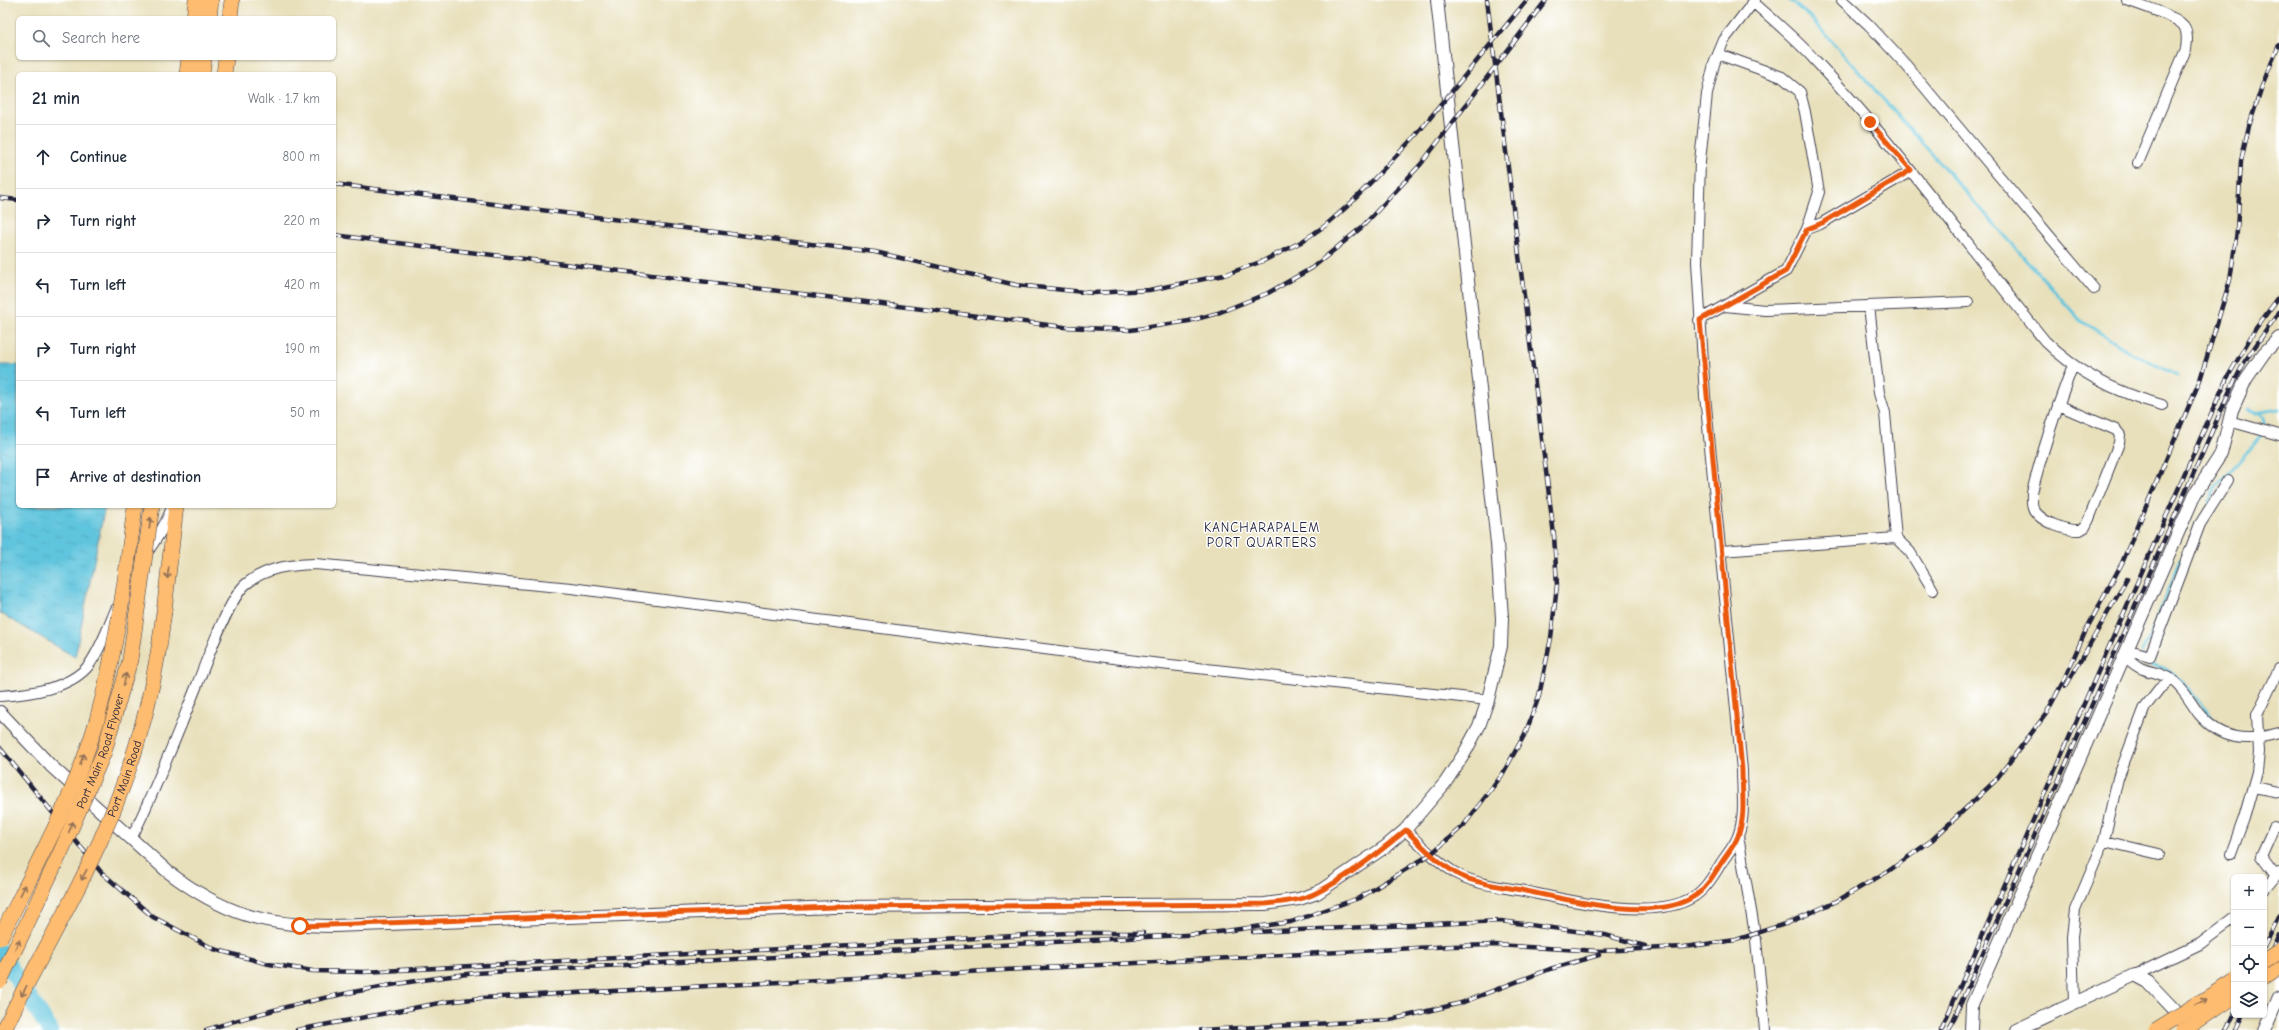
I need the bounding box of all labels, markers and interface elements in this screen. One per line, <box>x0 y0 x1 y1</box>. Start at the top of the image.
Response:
search box <box>16 16 336 60</box>
icon: search <box>30 27 52 49</box>
text: Search here <box>62 29 140 47</box>
text: 21 min <box>32 89 80 108</box>
text: Walk · 1.7 km <box>248 91 320 106</box>
route end <box>1861 113 1879 131</box>
icon: ahead <box>32 146 54 168</box>
text: Continue <box>70 148 127 166</box>
text: 800 m <box>282 149 320 164</box>
icon: right <box>32 210 54 232</box>
text: Turn right <box>70 212 136 230</box>
text: 220 m <box>283 213 320 228</box>
icon: left <box>32 274 54 296</box>
text: Turn left <box>70 276 126 294</box>
text: 420 m <box>284 277 320 292</box>
icon: right <box>32 338 54 360</box>
text: Turn right <box>70 340 136 358</box>
text: 190 m <box>285 341 320 356</box>
icon: left <box>32 402 54 424</box>
text: Turn left <box>70 404 126 422</box>
text: 50 m <box>290 405 320 420</box>
icon: arrive <box>32 466 54 488</box>
text: Arrive at destination <box>70 468 201 486</box>
one-way arrow <box>146 517 153 530</box>
district label: KANCHARAPALEM PORT QUARTERS <box>1204 520 1320 550</box>
one-way arrow <box>164 566 172 579</box>
one-way arrow <box>122 673 129 686</box>
street label: Port Main Road Flyover <box>73 692 127 810</box>
street label: Port Main Road <box>103 739 145 819</box>
one-way arrow <box>79 754 87 766</box>
one-way arrow <box>68 822 75 834</box>
one-way arrow <box>80 869 87 881</box>
map controls <box>2231 874 2267 1018</box>
button: + <box>2231 874 2267 910</box>
one-way arrow <box>20 885 27 897</box>
button: − <box>2231 910 2267 946</box>
route start <box>291 917 309 935</box>
one-way arrow <box>14 940 21 952</box>
button: locate <box>2231 946 2267 982</box>
button: layers <box>2231 982 2267 1018</box>
one-way arrow <box>20 985 27 997</box>
one-way arrow <box>2195 997 2207 1005</box>

